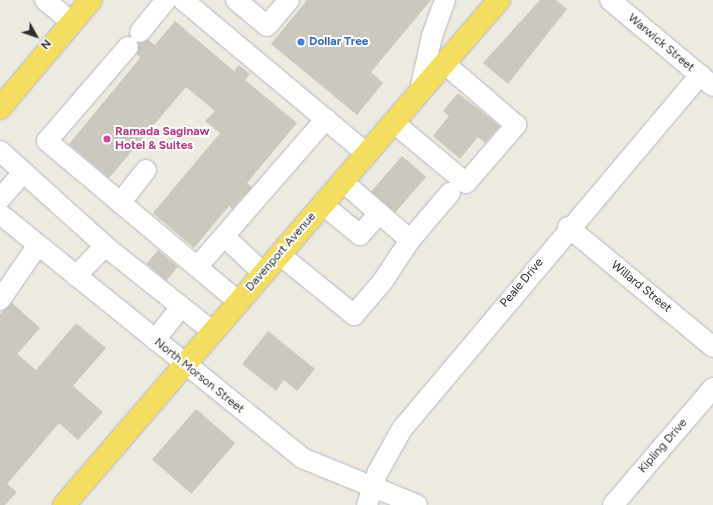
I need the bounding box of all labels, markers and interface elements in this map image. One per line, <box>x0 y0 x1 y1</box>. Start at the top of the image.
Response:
street label: Warwick Street <box>625 11 697 75</box>
north arrow <box>16 16 56 56</box>
place label: Dollar Tree <box>309 35 368 49</box>
text: N <box>38 37 53 51</box>
marker: Dollar Tree <box>296 37 306 47</box>
place label: Ramada Saginaw Hotel & Suites <box>115 125 209 153</box>
marker: Ramada Saginaw Hotel & Suites <box>102 134 112 144</box>
street label: Davenport Avenue <box>243 210 319 294</box>
street label: Peale Drive <box>497 256 547 310</box>
street label: Willard Street <box>608 258 674 316</box>
street label: North Morson Street <box>151 335 247 417</box>
street label: Kipling Drive <box>636 416 690 476</box>

